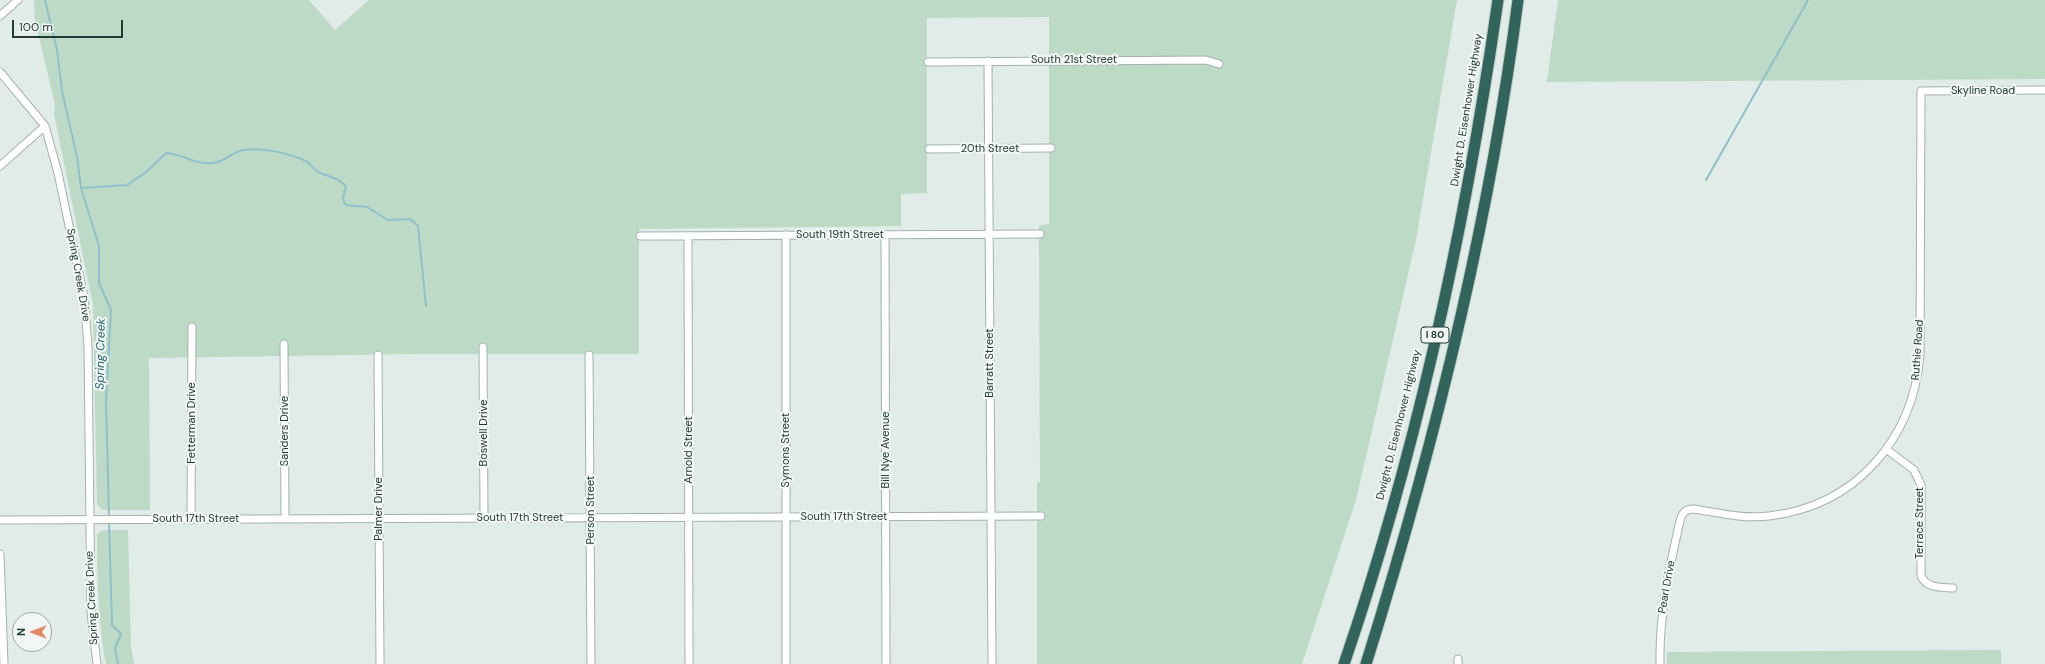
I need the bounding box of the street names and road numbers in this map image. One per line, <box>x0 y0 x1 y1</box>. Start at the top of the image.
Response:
street label: Dwight D. Eisenhower Highway <box>1448 33 1486 187</box>
street label: South 21st Street <box>1031 53 1117 67</box>
street label: Skyline Road <box>1951 84 2015 98</box>
street label: 20th Street <box>961 142 1019 156</box>
street label: Spring Creek Drive <box>63 228 93 322</box>
street label: South 19th Street <box>796 228 884 242</box>
street label: Ruthie Road <box>1909 319 1927 381</box>
road number: I 80 <box>1421 327 1449 343</box>
street label: Barratt Street <box>983 328 997 398</box>
street label: Dwight D. Eisenhower Highway <box>1374 349 1424 501</box>
street label: Fetterman Drive <box>185 382 199 464</box>
street label: Sanders Drive <box>278 396 292 466</box>
street label: Boswell Drive <box>477 400 491 466</box>
street label: Bill Nye Avenue <box>879 412 893 488</box>
street label: Symons Street <box>779 413 793 487</box>
street label: Arnold Street <box>682 416 696 484</box>
street label: Person Street <box>584 476 598 544</box>
street label: Palmer Drive <box>372 477 386 541</box>
street label: Terrace Street <box>1913 487 1927 559</box>
street label: South 17th Street <box>801 510 887 524</box>
street label: South 17th Street <box>477 511 563 525</box>
street label: South 17th Street <box>153 512 239 526</box>
street label: Spring Creek Drive <box>83 551 101 645</box>
street label: Pearl Drive <box>1656 559 1678 615</box>

